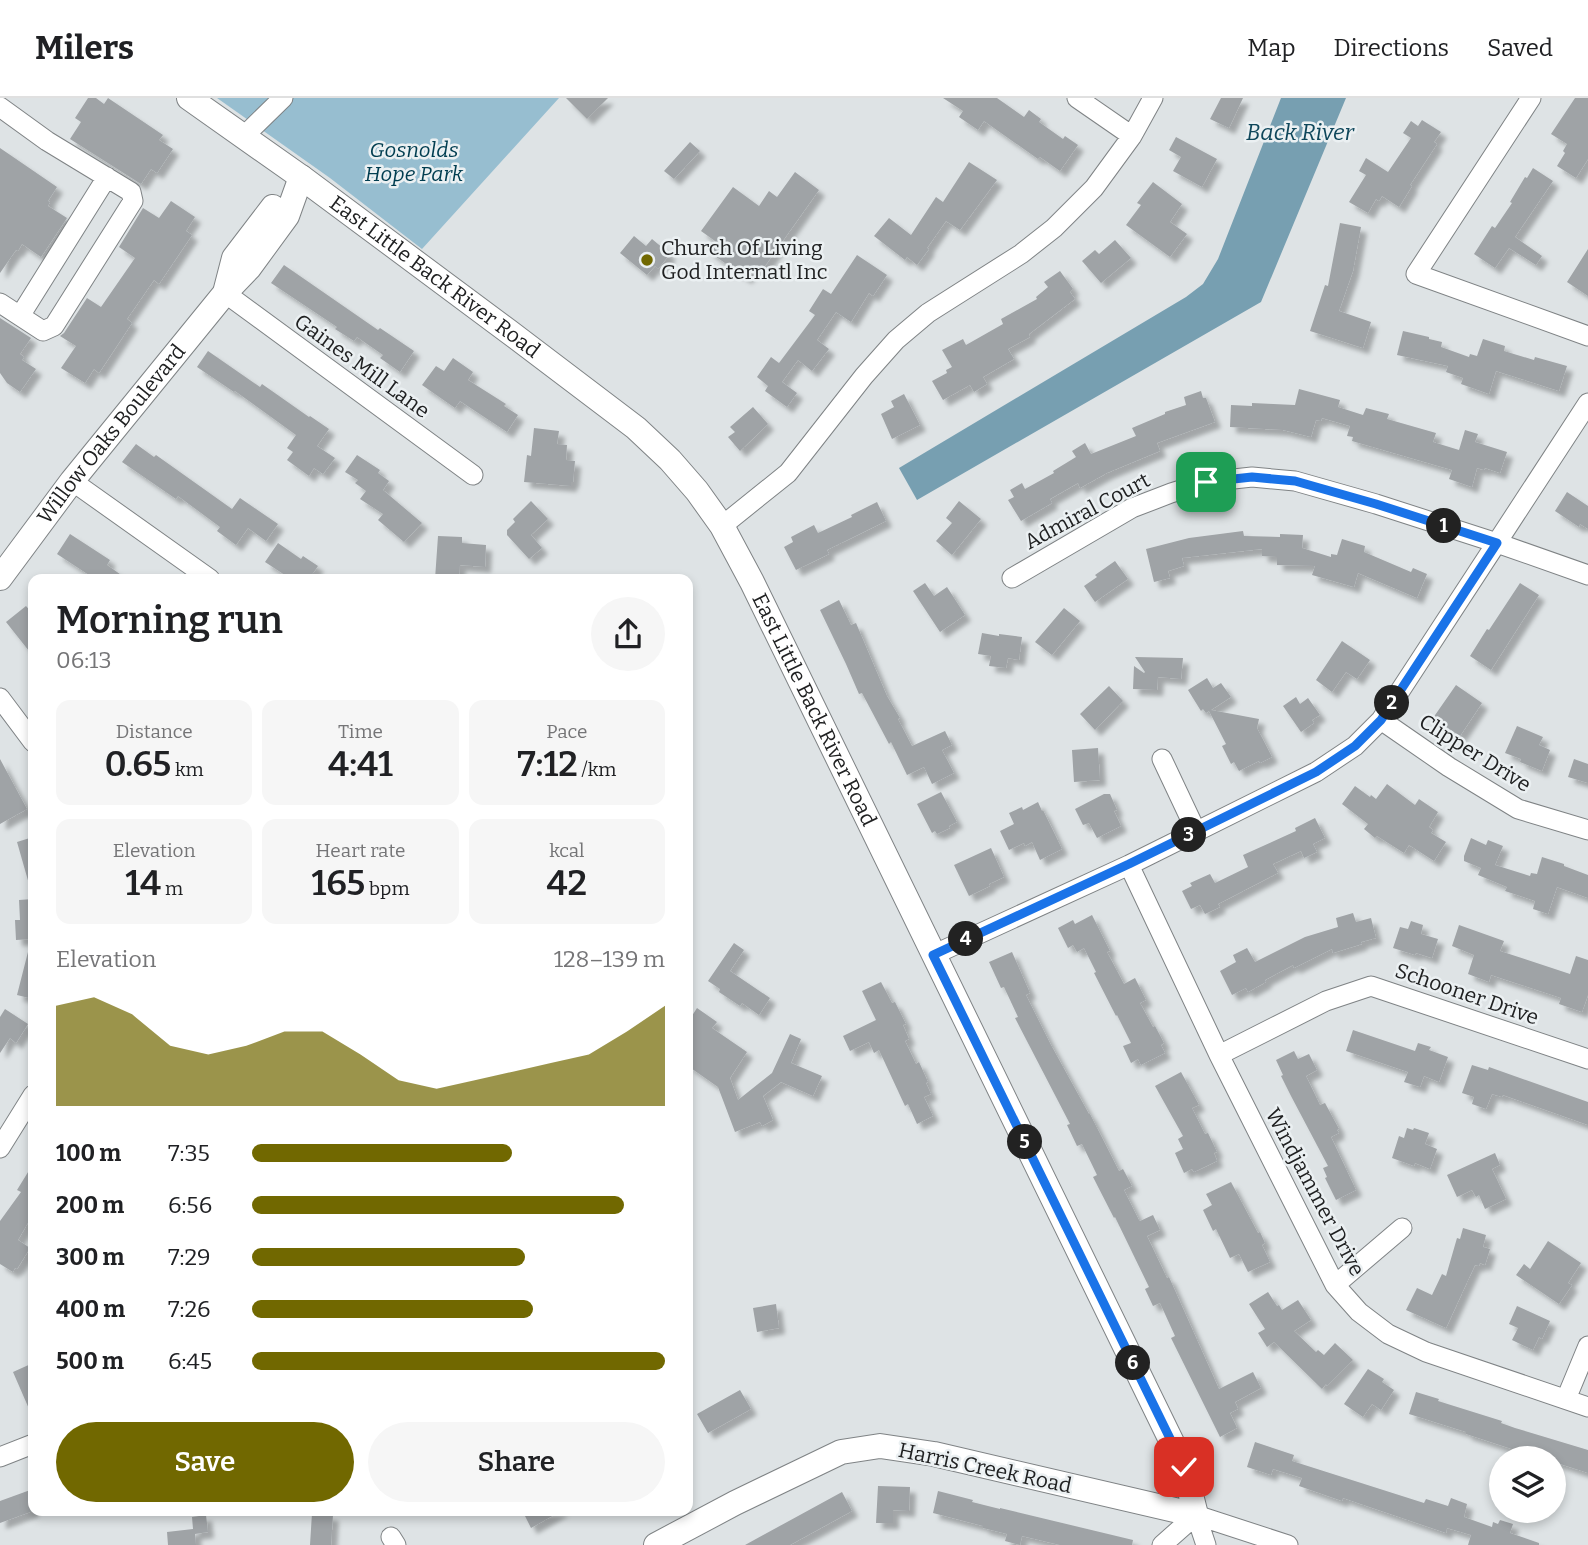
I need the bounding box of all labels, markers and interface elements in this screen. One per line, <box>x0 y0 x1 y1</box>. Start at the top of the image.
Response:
text: Milers <box>35 28 134 68</box>
text: Map <box>1247 34 1296 62</box>
text: Directions <box>1334 34 1449 62</box>
text: Saved <box>1487 34 1553 62</box>
water label: Back River <box>1246 118 1356 146</box>
park label: Gosnolds Hope Park <box>365 137 464 187</box>
street label: East Little Back River Road <box>325 190 545 364</box>
place label: Church Of Living God Internatl Inc <box>661 235 828 285</box>
marker: Church Of Living God Internatl Inc <box>639 252 655 268</box>
street label: Gaines Mill Lane <box>289 308 435 424</box>
street label: Willow Oaks Boulevard <box>32 339 191 529</box>
pin <box>1176 452 1236 512</box>
icon: arrive <box>1187 463 1225 501</box>
street label: Admiral Court <box>1020 467 1155 555</box>
pin: 1 <box>1426 508 1462 544</box>
text: 1 <box>1439 514 1448 537</box>
street label: East Little Back River Road <box>746 589 882 830</box>
text: Morning run <box>56 597 283 643</box>
button: share <box>591 597 665 671</box>
text: 06:13 <box>56 646 112 674</box>
pin: 2 <box>1374 686 1410 720</box>
text: 2 <box>1386 691 1397 714</box>
street label: Clipper Drive <box>1414 708 1536 798</box>
text: Distance <box>116 720 193 743</box>
text: Time <box>338 720 383 743</box>
text: Pace <box>546 720 587 743</box>
text: 0.65 <box>105 743 171 785</box>
text: 4:41 <box>328 743 393 785</box>
text: 7:12 <box>517 743 578 785</box>
text: km <box>171 758 204 781</box>
text: /km <box>578 758 616 781</box>
pin: 3 <box>1172 818 1206 852</box>
text: 3 <box>1183 823 1194 846</box>
text: Elevation <box>113 839 196 862</box>
text: Heart rate <box>316 839 405 862</box>
text: kcal <box>549 839 585 862</box>
text: 14 <box>125 862 161 904</box>
text: 165 <box>311 862 365 904</box>
text: 42 <box>547 862 587 904</box>
text: m <box>161 877 183 900</box>
text: bpm <box>365 877 410 900</box>
pin: 4 <box>948 922 984 956</box>
text: 4 <box>960 927 971 950</box>
text: Elevation <box>56 945 156 973</box>
text: 128–139 m <box>554 945 665 973</box>
street label: Schooner Drive <box>1392 957 1542 1031</box>
street label: Windjammer Drive <box>1260 1104 1370 1280</box>
pin: 5 <box>1007 1124 1042 1160</box>
text: 5 <box>1019 1130 1030 1153</box>
text: 100 m <box>56 1139 121 1167</box>
text: 7:35 <box>168 1139 210 1167</box>
text: 200 m <box>56 1191 124 1219</box>
text: 6:56 <box>168 1191 212 1219</box>
text: 300 m <box>56 1243 125 1271</box>
text: 7:29 <box>168 1243 210 1271</box>
text: 400 m <box>56 1295 125 1323</box>
text: 7:26 <box>168 1295 210 1323</box>
pin: 6 <box>1116 1346 1150 1380</box>
text: 500 m <box>56 1347 124 1375</box>
text: 6:45 <box>168 1347 212 1375</box>
text: 6 <box>1127 1351 1138 1374</box>
button: Save <box>56 1422 354 1502</box>
button: Share <box>368 1422 665 1502</box>
street label: Harris Creek Road <box>896 1437 1074 1499</box>
pin <box>1154 1437 1214 1497</box>
map controls <box>1489 1446 1566 1523</box>
button: layers <box>1489 1446 1566 1523</box>
icon: check <box>1165 1448 1203 1486</box>

